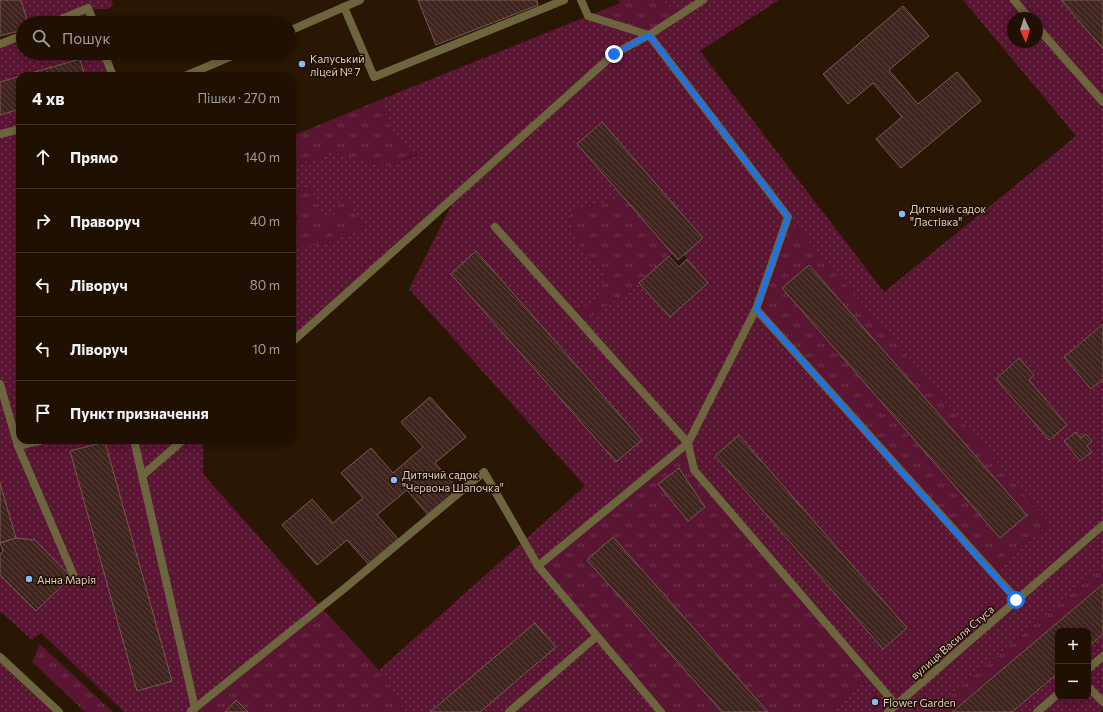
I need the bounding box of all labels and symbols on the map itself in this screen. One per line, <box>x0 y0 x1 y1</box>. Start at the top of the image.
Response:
north arrow <box>1007 12 1043 48</box>
route end <box>605 45 623 63</box>
place label: Калуський ліцей № 7 <box>310 52 365 78</box>
marker: Калуський ліцей № 7 <box>297 59 307 69</box>
place label: Дитячий садок "Ластівка" <box>910 202 987 228</box>
marker: Дитячий садок "Ластівка" <box>897 209 907 219</box>
place label: Дитячий садок "Червона Шапочка" <box>402 468 504 494</box>
marker: Дитячий садок "Червона Шапочка" <box>389 475 399 485</box>
place label: Анна Марія <box>37 573 96 586</box>
marker: Анна Марія <box>24 574 34 584</box>
route start <box>1007 591 1025 609</box>
street label: вулиця Василя Стуса <box>908 602 996 682</box>
place label: Flower Garden <box>883 696 956 709</box>
marker: Flower Garden <box>870 697 880 707</box>

